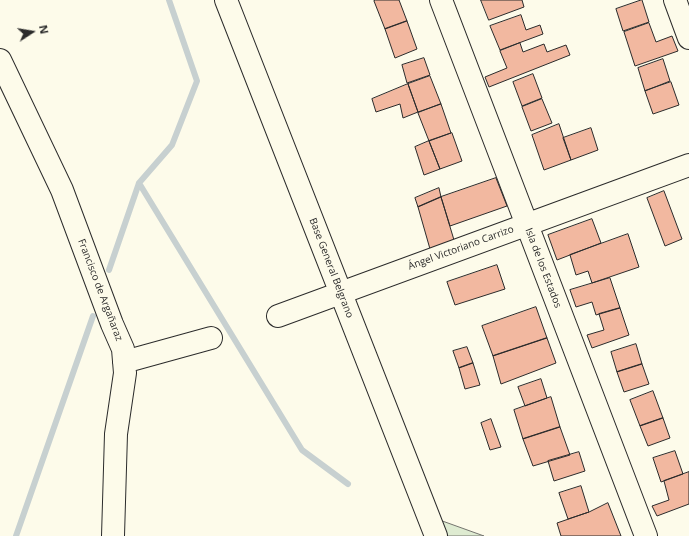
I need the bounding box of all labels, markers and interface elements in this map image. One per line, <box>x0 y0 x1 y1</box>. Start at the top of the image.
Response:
north arrow <box>12 12 52 52</box>
text: N <box>36 23 52 35</box>
street label: Base General Belgrano <box>306 216 356 320</box>
street label: Ángel Victoriano Carrizo <box>406 223 516 273</box>
street label: Isla de los Estados <box>522 226 564 310</box>
street label: Francisco de Argañaraz <box>75 237 125 343</box>

